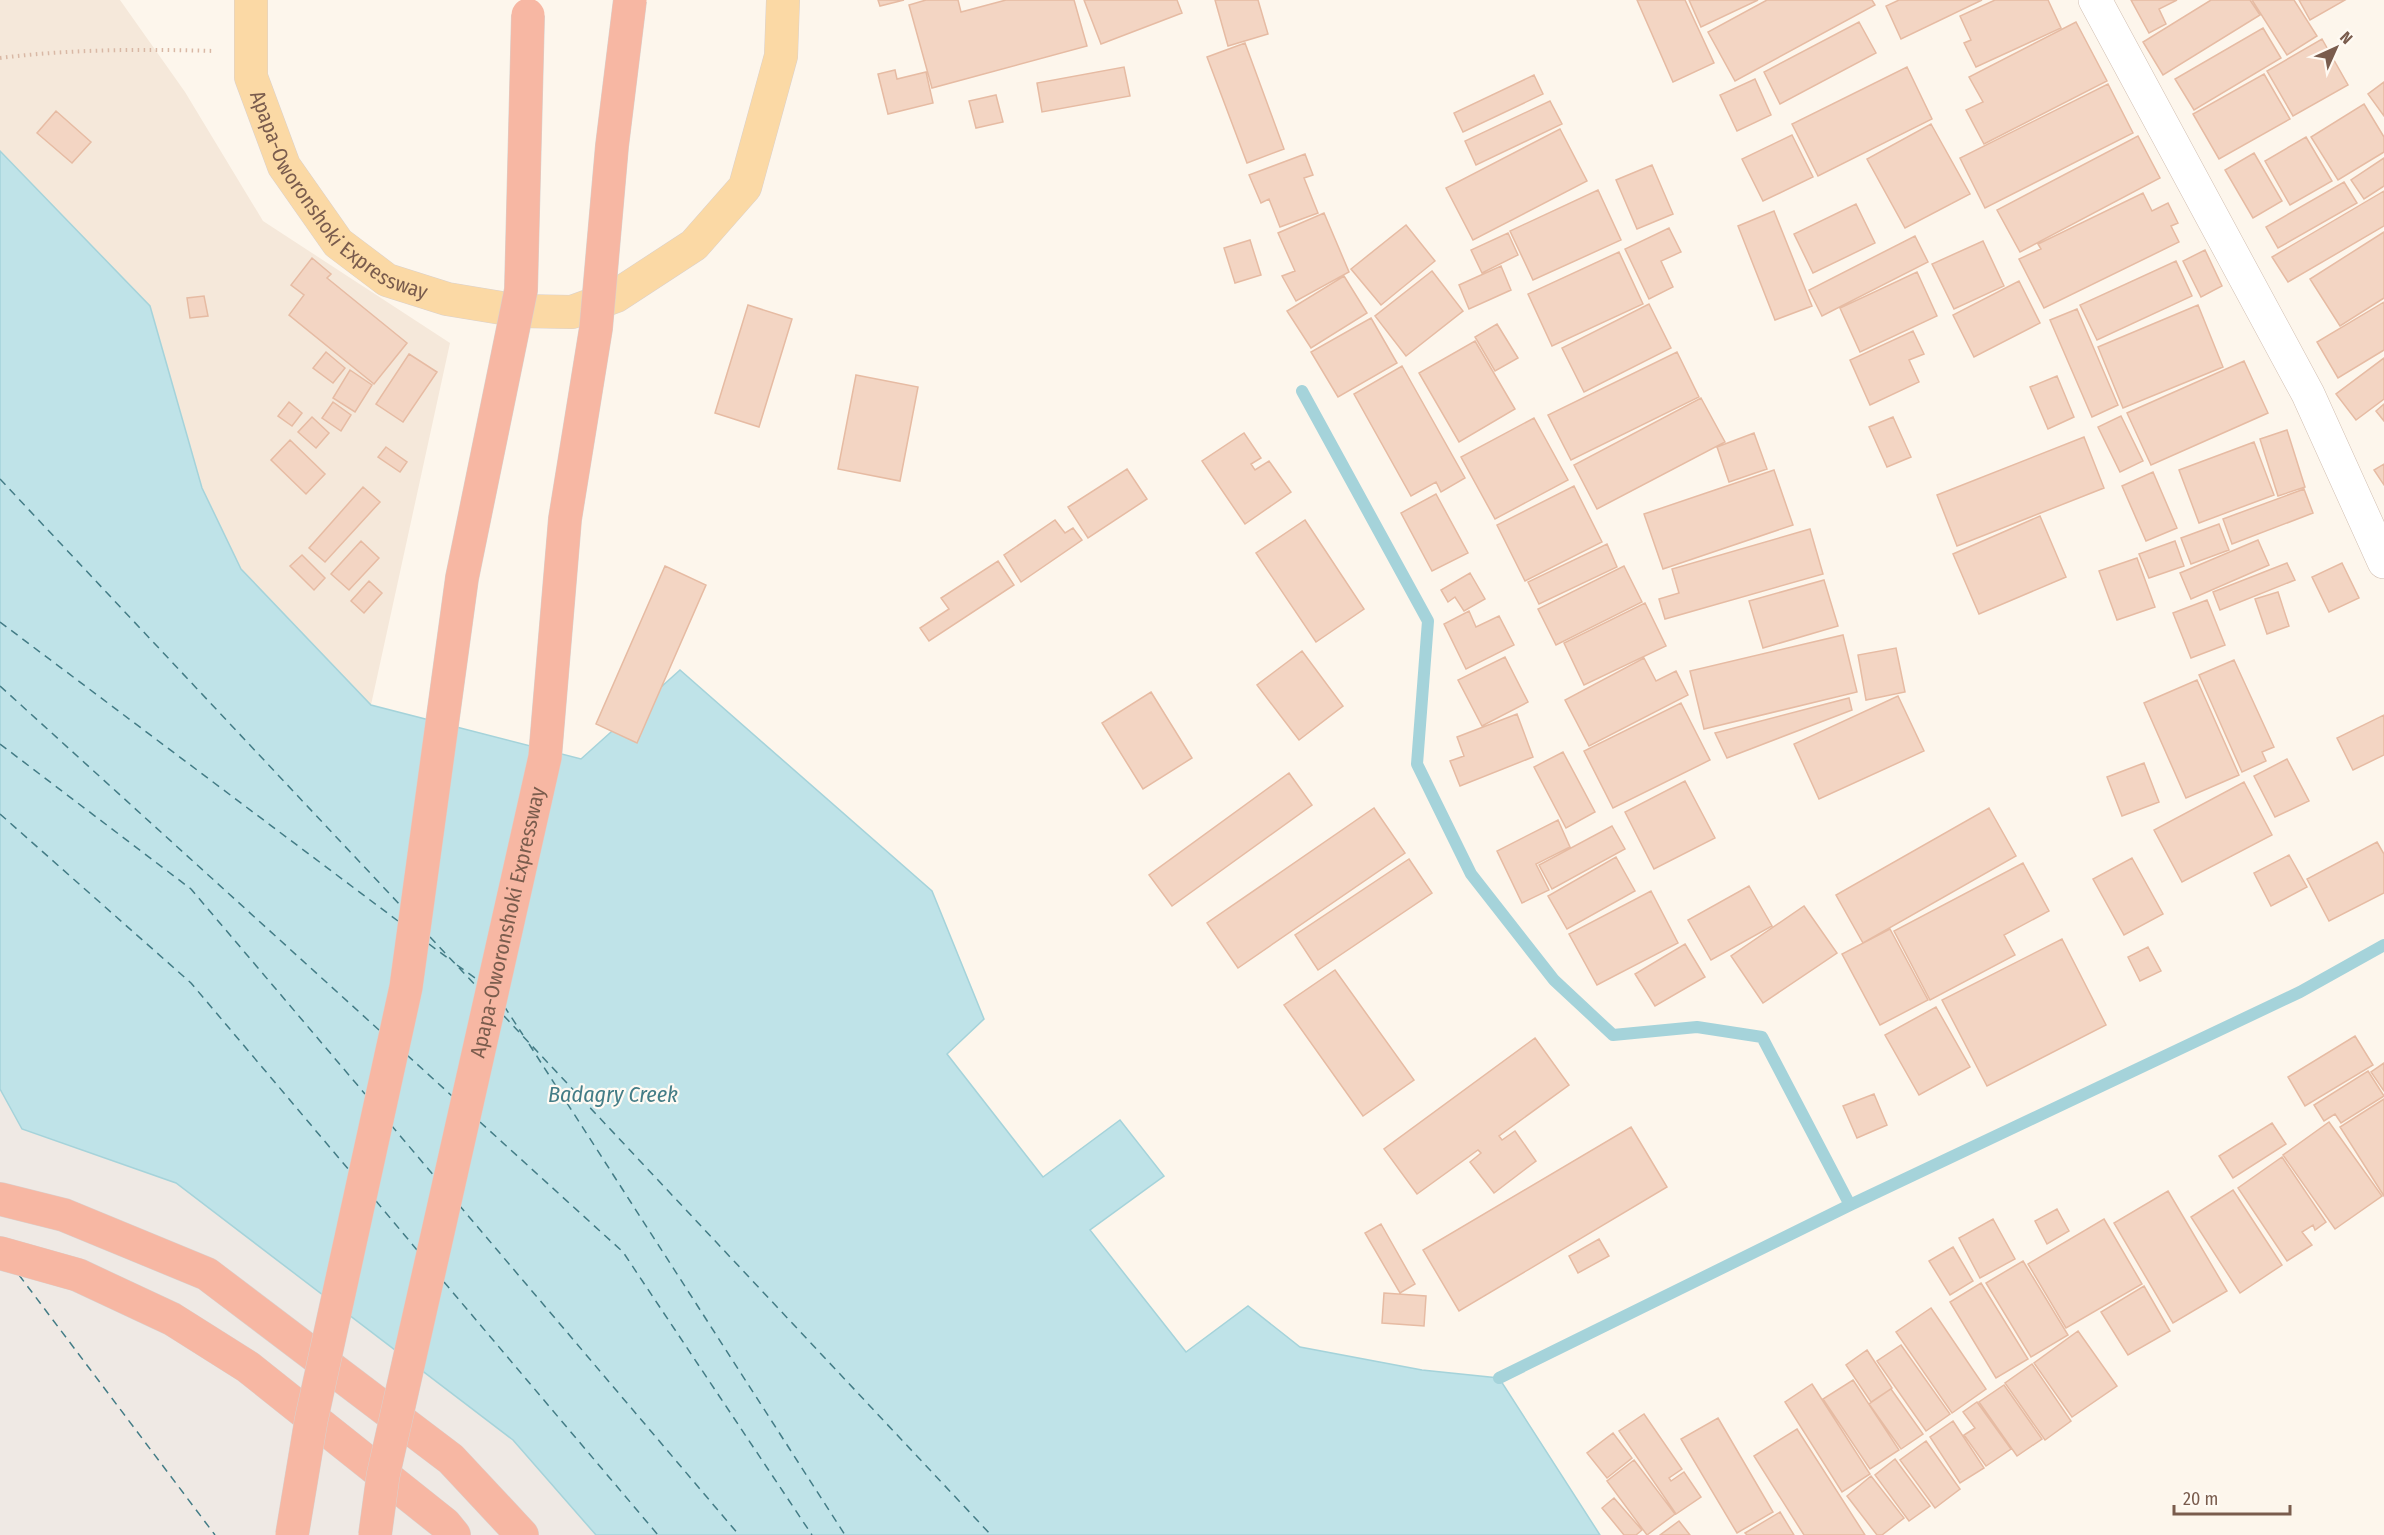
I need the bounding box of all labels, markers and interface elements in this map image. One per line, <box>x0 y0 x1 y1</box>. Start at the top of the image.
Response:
north arrow <box>2306 18 2366 78</box>
text: N <box>2336 28 2356 48</box>
street label: Apapa-Oworonshoki Expressway <box>244 87 432 305</box>
street label: Apapa-Oworonshoki Expressway <box>465 784 551 1060</box>
water label: Badagry Creek <box>548 1081 678 1108</box>
scale bar <box>2174 1478 2290 1516</box>
text: 20 m <box>2183 1488 2218 1510</box>

